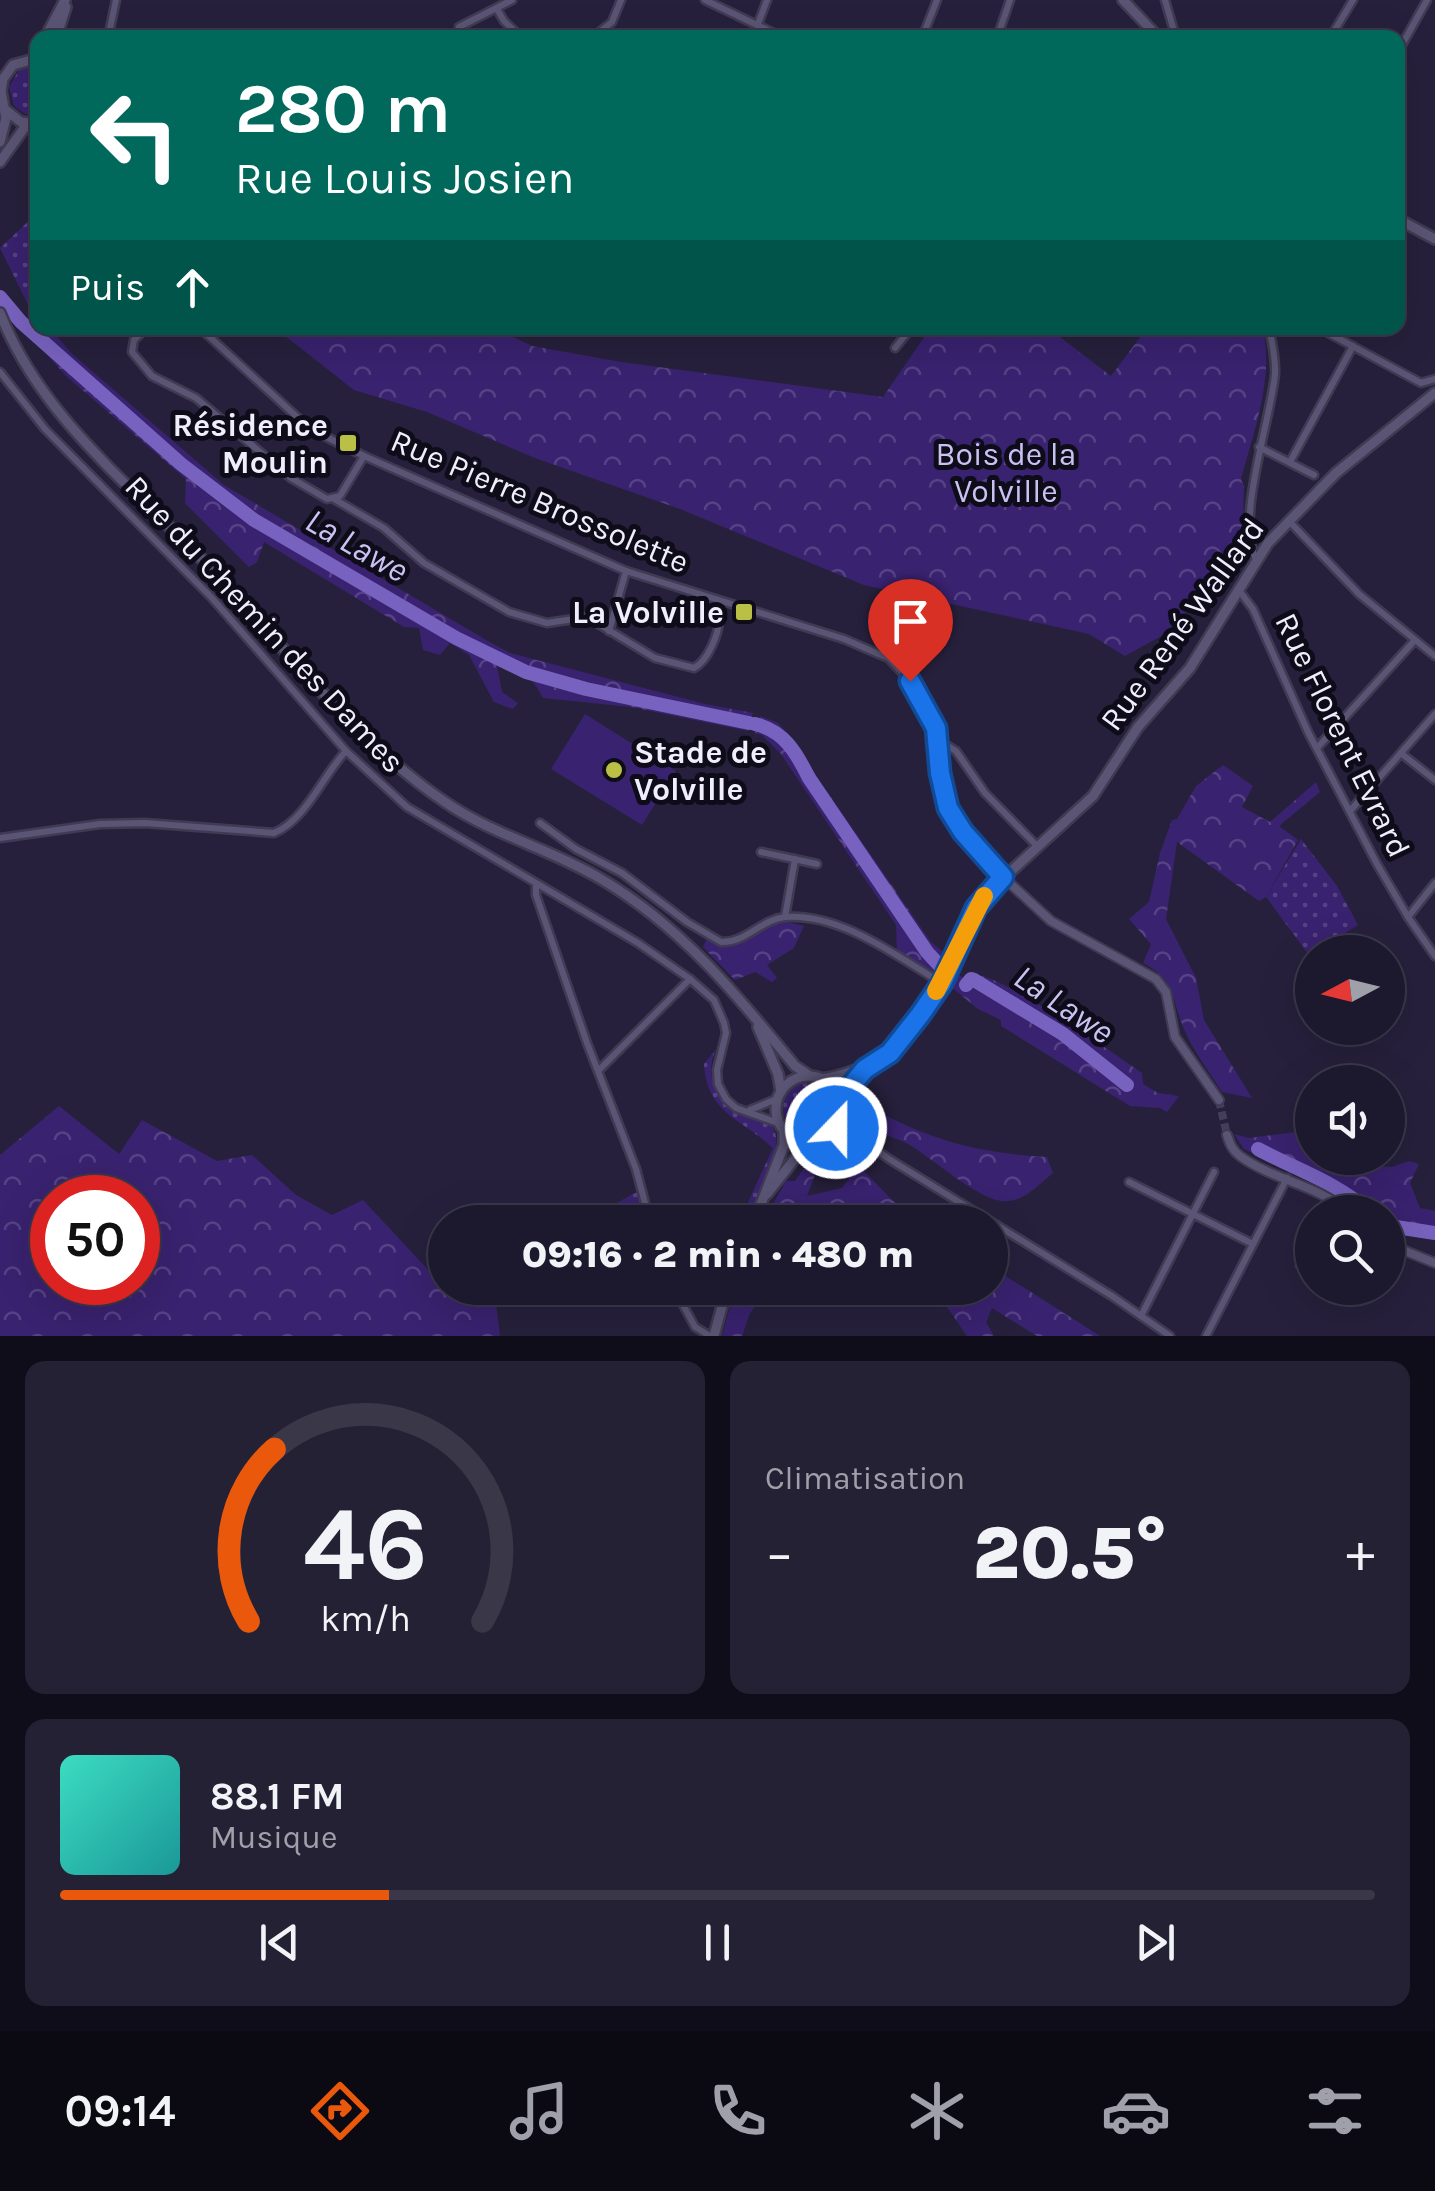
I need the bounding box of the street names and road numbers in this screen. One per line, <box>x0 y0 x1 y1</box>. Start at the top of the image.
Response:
street label: Rue Pierre Brossolette <box>385 422 694 581</box>
street label: Rue du Chemin des Dames <box>117 468 412 780</box>
street label: Rue René Wallard <box>1093 511 1272 738</box>
street label: Rue Florent Evrard <box>1267 607 1418 863</box>

